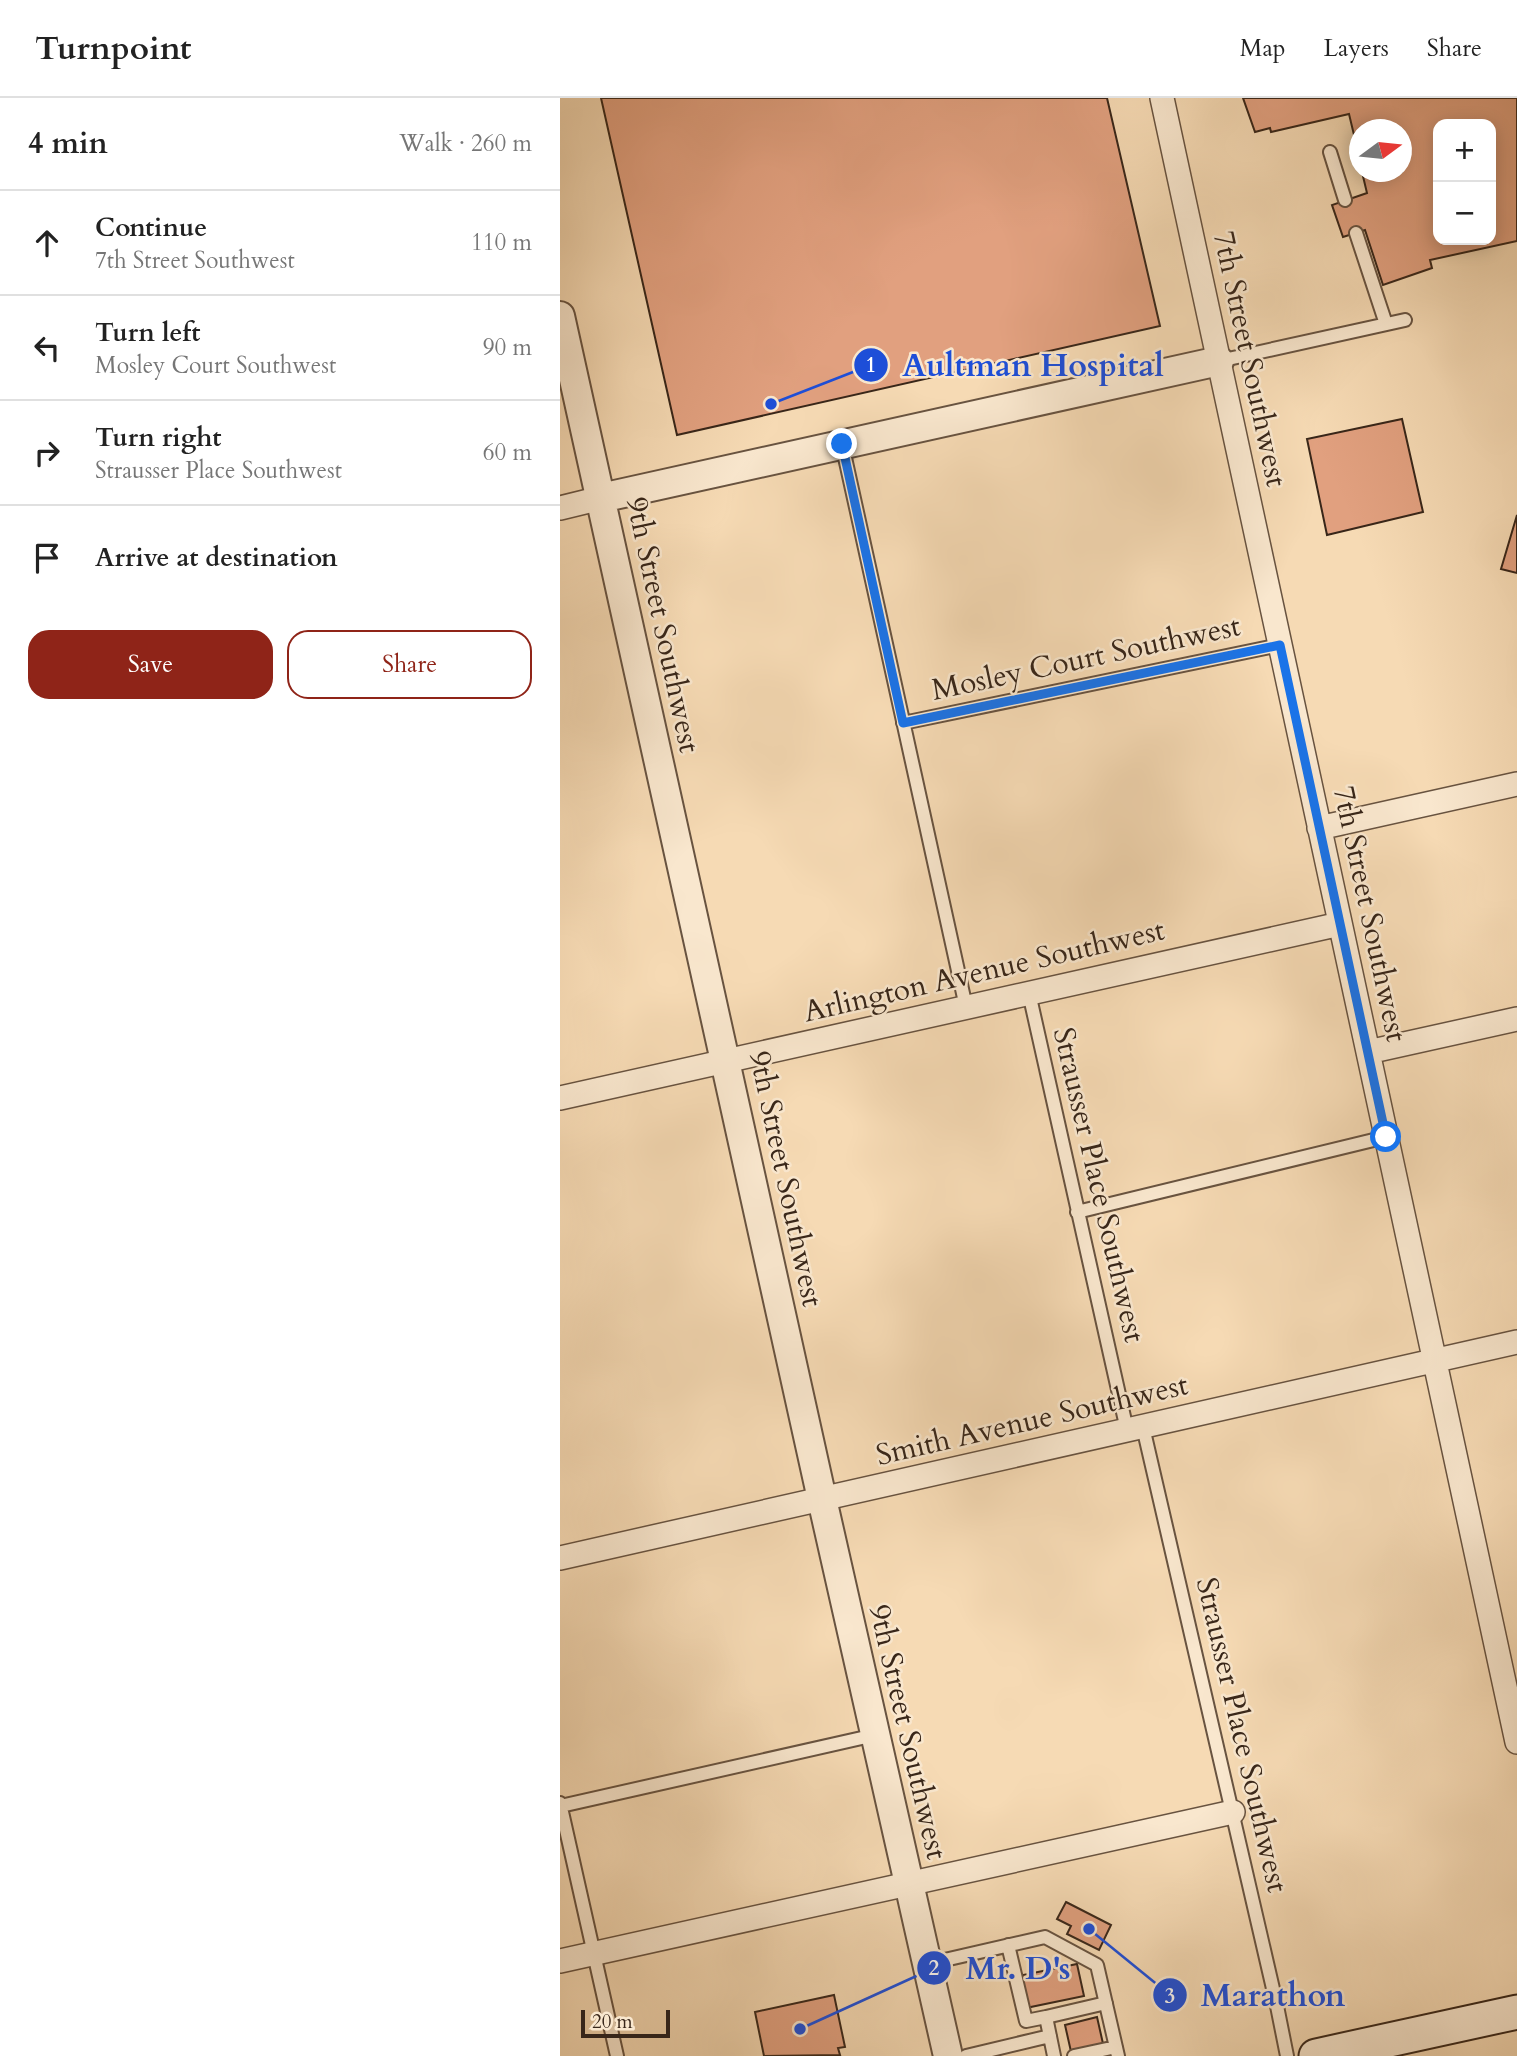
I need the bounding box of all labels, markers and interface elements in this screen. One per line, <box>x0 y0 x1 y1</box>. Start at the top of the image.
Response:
text: Turnpoint <box>35 26 191 71</box>
text: Map <box>1240 32 1286 65</box>
text: Layers <box>1324 32 1389 65</box>
text: Share <box>1427 32 1482 65</box>
north arrow <box>1349 119 1412 182</box>
map controls <box>1433 119 1496 245</box>
button: + <box>1433 119 1496 182</box>
text: 4 min <box>28 123 108 164</box>
text: Walk · 260 m <box>399 128 532 159</box>
button: − <box>1433 182 1496 245</box>
text: Continue <box>95 210 207 245</box>
icon: ahead <box>28 224 66 262</box>
text: 110 m <box>471 227 532 258</box>
street label: 7th Street Southwest <box>1203 227 1297 491</box>
text: 7th Street Southwest <box>95 245 295 276</box>
text: Turn left <box>95 315 200 350</box>
icon: left <box>28 329 66 367</box>
text: 90 m <box>483 332 532 363</box>
callout: Aultman Hospital <box>853 338 1178 391</box>
text: Aultman Hospital <box>902 344 1164 388</box>
text: Mosley Court Southwest <box>95 350 336 381</box>
text: 1 <box>866 351 876 380</box>
text: Turn right <box>95 420 222 455</box>
route end <box>826 428 857 459</box>
icon: right <box>28 434 66 472</box>
text: 60 m <box>483 437 532 468</box>
text: Strausser Place Southwest <box>95 455 342 486</box>
street label: 9th Street Southwest <box>616 493 710 757</box>
icon: arrive <box>28 539 66 577</box>
text: Arrive at destination <box>95 540 338 575</box>
street label: Mosley Court Southwest <box>928 605 1245 711</box>
button: Save <box>28 630 273 699</box>
button: Share <box>287 630 532 699</box>
street label: 7th Street Southwest <box>1323 782 1417 1046</box>
street label: Arlington Avenue Southwest <box>800 909 1169 1033</box>
street label: Strausser Place Southwest <box>1043 1023 1155 1347</box>
street label: 9th Street Southwest <box>739 1047 833 1311</box>
route start <box>1370 1121 1401 1152</box>
street label: Smith Avenue Southwest <box>872 1364 1193 1476</box>
street label: Strausser Place Southwest <box>1186 1573 1298 1897</box>
street label: 9th Street Southwest <box>859 1601 957 1864</box>
callout: Mr. D's <box>916 1941 1084 1994</box>
text: Mr. D's <box>966 1947 1070 1991</box>
text: 2 <box>929 1954 940 1983</box>
callout: Marathon <box>1152 1969 1360 2022</box>
text: Marathon <box>1201 1974 1346 2018</box>
text: 3 <box>1165 1982 1175 2011</box>
scale bar <box>581 2007 670 2039</box>
text: 20 m <box>592 2009 633 2035</box>

